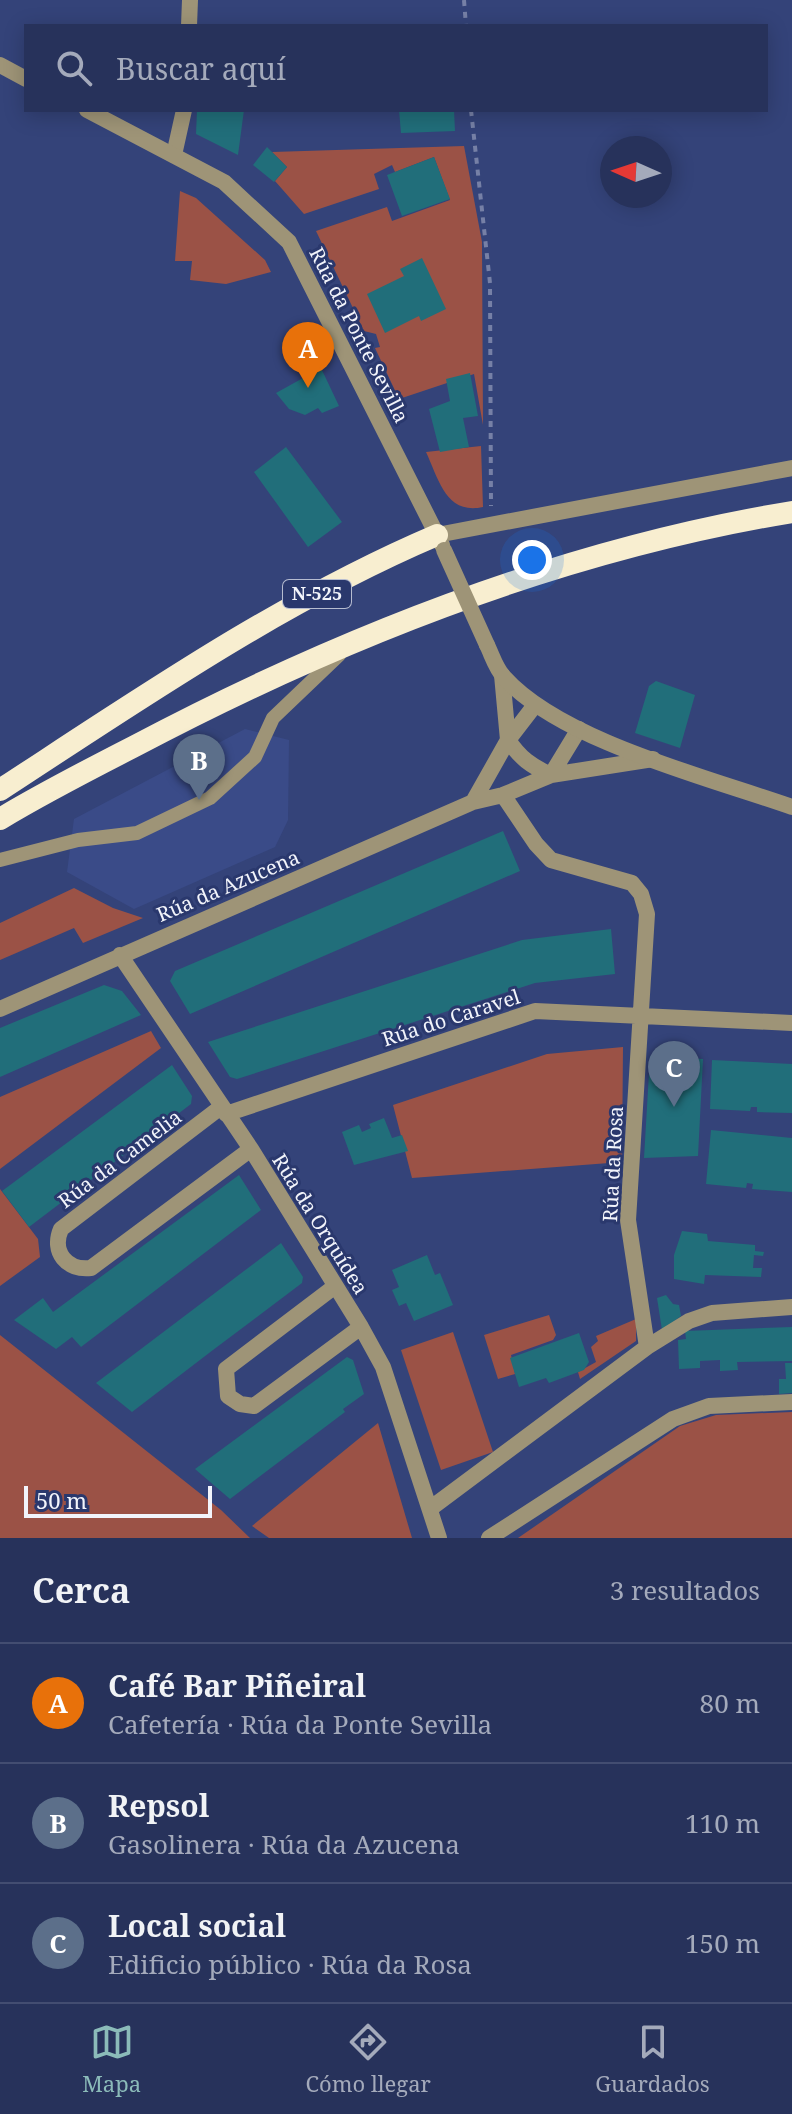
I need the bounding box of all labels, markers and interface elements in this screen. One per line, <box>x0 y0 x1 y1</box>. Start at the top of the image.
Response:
search box <box>24 24 768 112</box>
icon: search <box>52 46 96 90</box>
text: Buscar aquí <box>116 48 286 89</box>
north arrow <box>600 136 672 208</box>
street label: Rúa da Ponte Sevilla <box>303 242 415 427</box>
pin: A <box>282 322 334 388</box>
your location <box>512 540 552 580</box>
road number: N-525 <box>283 580 351 608</box>
pin: B <box>173 734 225 800</box>
street label: Rúa da Azucena <box>152 843 303 928</box>
street label: Rúa do Caravel <box>378 982 523 1053</box>
pin: C <box>648 1041 700 1107</box>
street label: Rúa da Camelia <box>52 1103 187 1214</box>
street label: Rúa da Rosa <box>596 1105 629 1223</box>
street label: Rúa da Orquídea <box>266 1148 375 1299</box>
scale bar <box>24 1482 212 1518</box>
text: 50 m <box>36 1485 87 1515</box>
text: Cerca <box>32 1567 130 1613</box>
text: 3 resultados <box>610 1572 760 1608</box>
text: Café Bar Piñeiral <box>108 1665 366 1706</box>
text: A <box>48 1685 68 1721</box>
text: 80 m <box>700 1685 760 1721</box>
text: Cafetería · Rúa da Ponte Sevilla <box>108 1706 492 1742</box>
text: Repsol <box>108 1785 209 1826</box>
text: B <box>49 1805 67 1841</box>
text: 110 m <box>685 1805 760 1841</box>
text: Gasolinera · Rúa da Azucena <box>108 1826 460 1862</box>
text: Local social <box>108 1905 286 1946</box>
text: C <box>49 1925 67 1961</box>
text: 150 m <box>685 1925 760 1961</box>
text: Edificio público · Rúa da Rosa <box>108 1946 472 1982</box>
tab: Mapa <box>82 2020 141 2098</box>
tab: Cómo llegar <box>306 2020 431 2098</box>
tab: Guardados <box>595 2020 710 2098</box>

